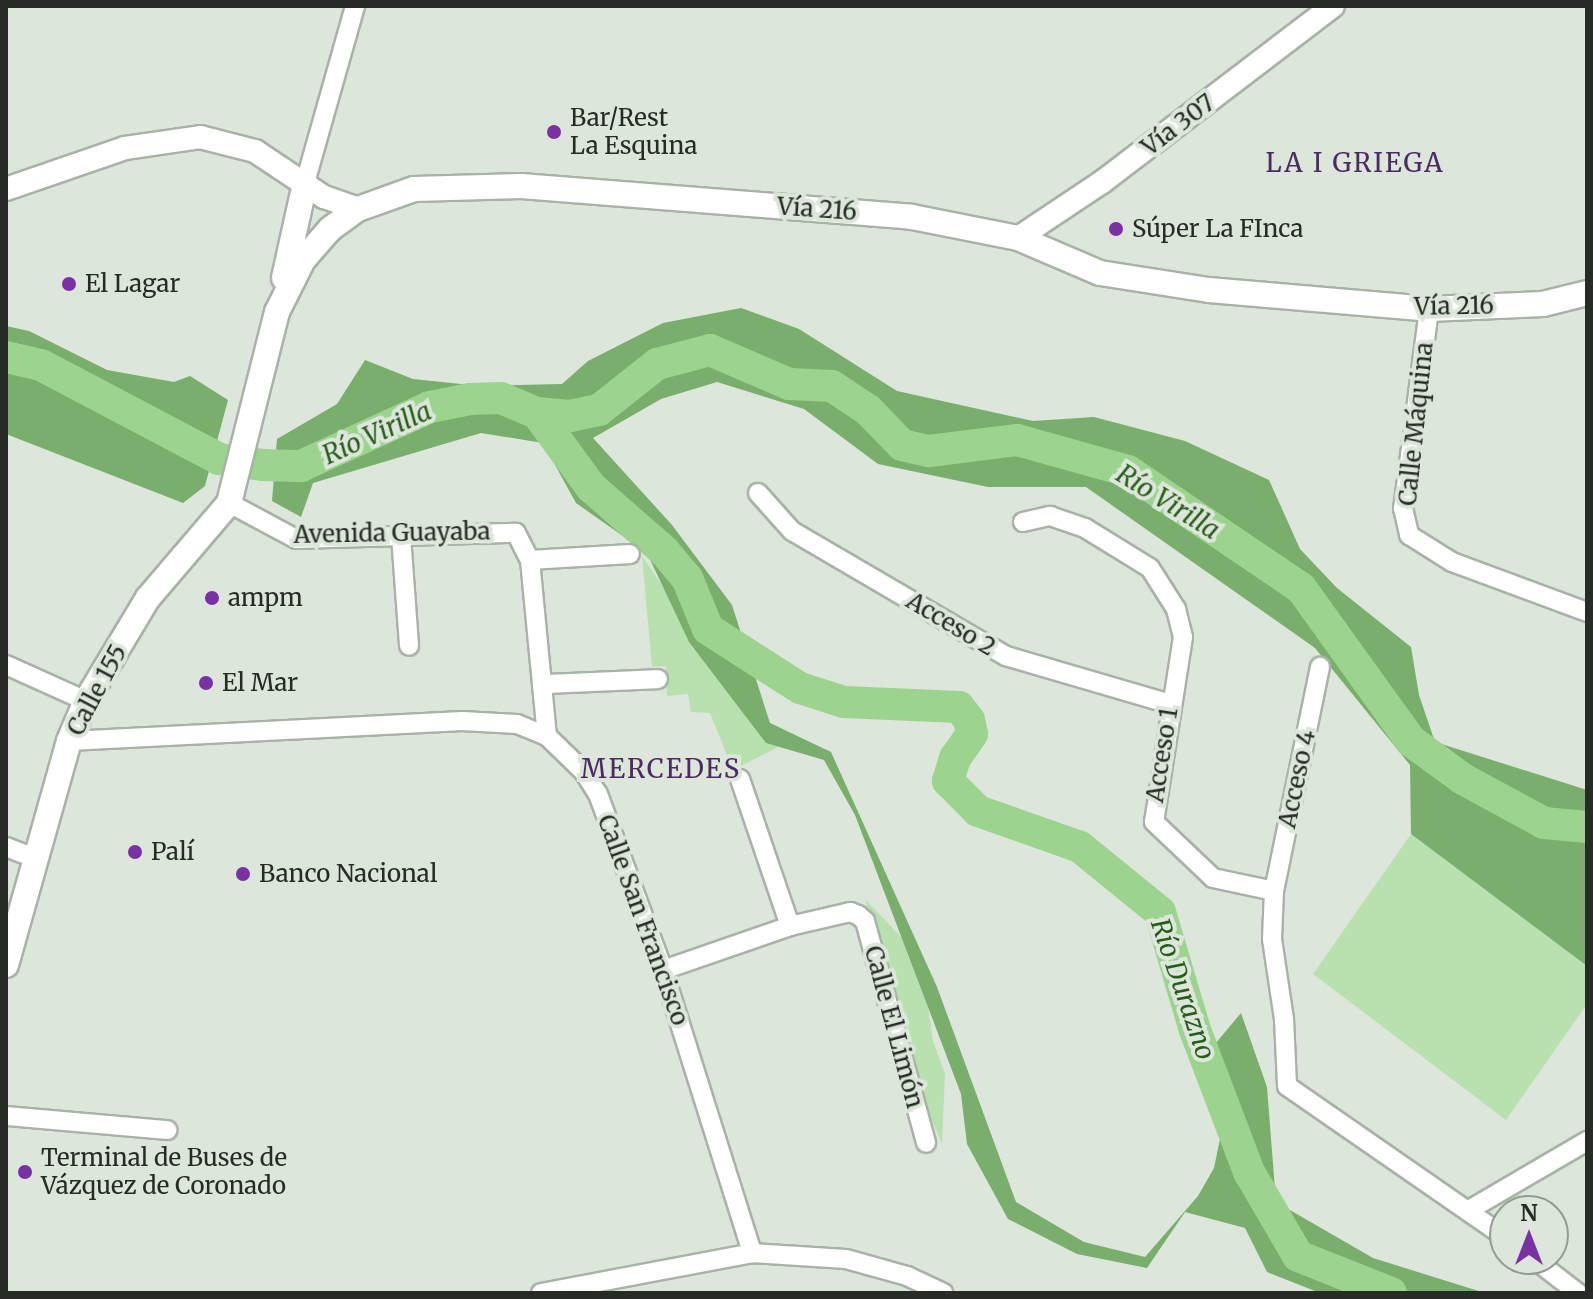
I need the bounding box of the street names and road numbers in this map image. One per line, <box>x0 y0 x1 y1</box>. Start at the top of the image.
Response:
street label: Vía 307 <box>1136 88 1220 162</box>
street label: Vía 216 <box>776 192 858 226</box>
street label: Vía 216 <box>1414 291 1494 321</box>
street label: Calle Máquina <box>1393 341 1439 507</box>
street label: Avenida Guayaba <box>293 517 491 549</box>
street label: Acceso 2 <box>901 586 1001 662</box>
street label: Calle 155 <box>61 640 133 740</box>
street label: Acceso 1 <box>1140 706 1184 804</box>
street label: Acceso 4 <box>1273 727 1321 831</box>
street label: Calle San Francisco <box>592 811 694 1029</box>
street label: Calle El Limón <box>859 943 929 1111</box>

